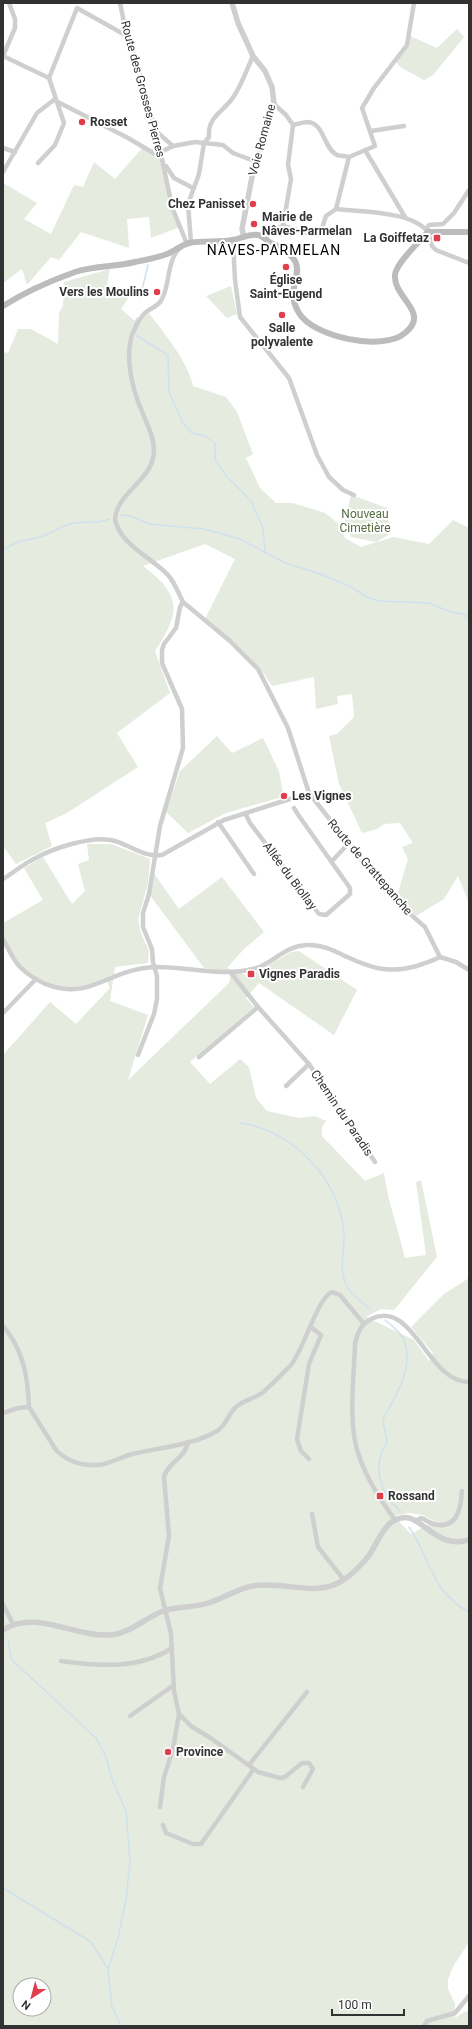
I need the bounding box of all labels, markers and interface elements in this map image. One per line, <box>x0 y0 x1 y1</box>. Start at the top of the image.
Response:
street label: Route des Grosses Pierres <box>118 19 168 159</box>
street label: Voie Romaine <box>246 103 278 177</box>
place label: Rosset <box>90 115 127 129</box>
marker: Rosset <box>77 117 87 127</box>
place label: Chez Panisset <box>168 197 245 211</box>
marker: Chez Panisset <box>248 199 258 209</box>
place label: Mairie de Nâves-Parmelan <box>262 210 352 238</box>
marker: Mairie de Nâves-Parmelan <box>249 219 259 229</box>
place label: La Goiffetaz <box>363 231 429 245</box>
marker: La Goiffetaz <box>432 233 442 243</box>
district label: NÂVES-PARMELAN <box>207 241 341 258</box>
marker: Église Saint-Eugend <box>281 262 291 272</box>
place label: Église Saint-Eugend <box>250 272 323 301</box>
place label: Vers les Moulins <box>59 285 149 299</box>
marker: Vers les Moulins <box>152 287 162 297</box>
marker: Salle polyvalente <box>277 310 287 320</box>
place label: Salle polyvalente <box>251 321 314 349</box>
park label: Nouveau Cimetière <box>339 507 391 535</box>
place label: Les Vignes <box>292 789 351 803</box>
marker: Les Vignes <box>279 791 289 801</box>
street label: Route de Grattepanche <box>325 816 415 918</box>
street label: Allée du Biollay <box>260 839 320 913</box>
place label: Vignes Paradis <box>259 967 340 981</box>
marker: Vignes Paradis <box>246 969 256 979</box>
street label: Chemin du Paradis <box>308 1067 376 1159</box>
place label: Rossand <box>388 1489 435 1503</box>
marker: Rossand <box>375 1491 385 1501</box>
place label: Province <box>176 1745 224 1759</box>
marker: Province <box>163 1747 173 1757</box>
north arrow <box>12 1977 52 2017</box>
scale bar <box>332 1991 404 2017</box>
text: N <box>19 1997 33 2012</box>
text: 100 m <box>338 1998 372 2012</box>

